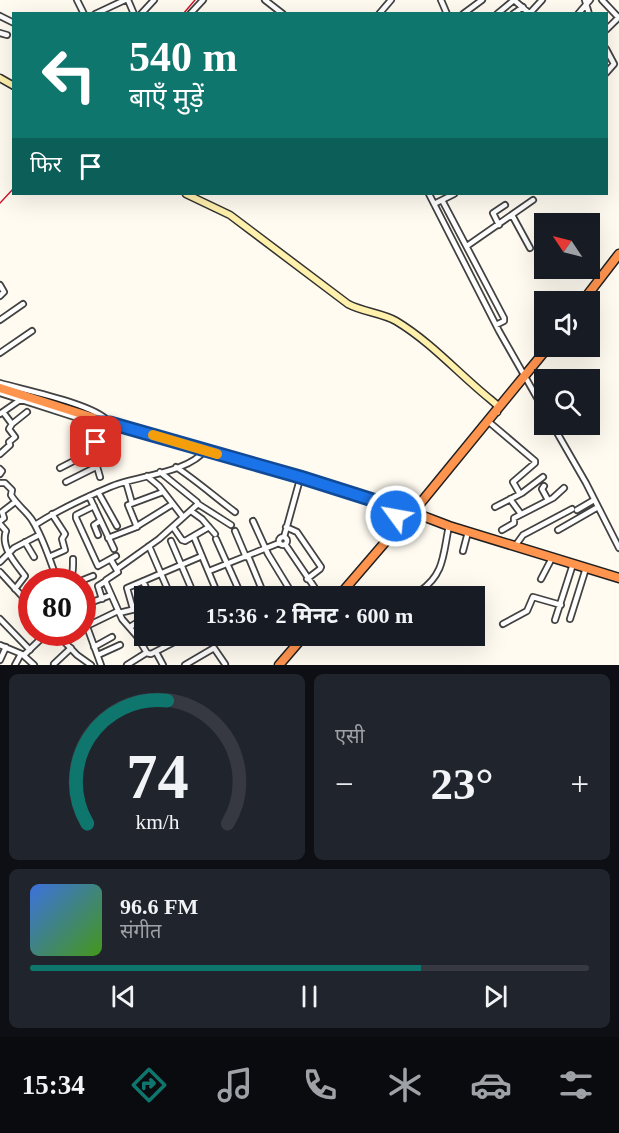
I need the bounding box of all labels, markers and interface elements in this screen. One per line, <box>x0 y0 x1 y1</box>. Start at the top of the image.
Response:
text: 540 m <box>129 34 238 80</box>
icon: left <box>30 36 108 114</box>
text: बाएँ मुड़ें <box>129 83 204 113</box>
icon: arrive <box>74 150 107 183</box>
text: फिर <box>30 152 62 177</box>
north arrow <box>534 213 600 279</box>
map controls <box>534 213 600 435</box>
button: sound <box>534 291 600 357</box>
button: search <box>534 369 600 435</box>
pin <box>70 416 121 467</box>
icon: arrive <box>79 425 112 458</box>
position arrow <box>364 484 428 548</box>
speed limit sign: 80 <box>18 568 96 646</box>
text: 15:36 · 2 मिनट · 600 m <box>206 603 413 628</box>
text: एसी <box>335 725 365 747</box>
text: 74 <box>126 742 188 811</box>
text: 23° <box>431 759 494 809</box>
text: − <box>335 766 354 802</box>
text: + <box>570 766 589 802</box>
text: km/h <box>135 810 179 834</box>
text: 96.6 FM <box>120 894 198 919</box>
text: संगीत <box>120 920 161 942</box>
icon: previous <box>107 980 140 1013</box>
icon: pause <box>293 980 326 1013</box>
icon: next <box>479 980 512 1013</box>
icon: directions <box>128 1064 170 1106</box>
icon: music <box>214 1064 256 1106</box>
icon: phone <box>299 1064 341 1106</box>
icon: climate <box>384 1064 426 1106</box>
icon: car <box>470 1064 512 1106</box>
icon: filters <box>555 1064 597 1106</box>
text: 15:34 <box>22 1070 85 1100</box>

